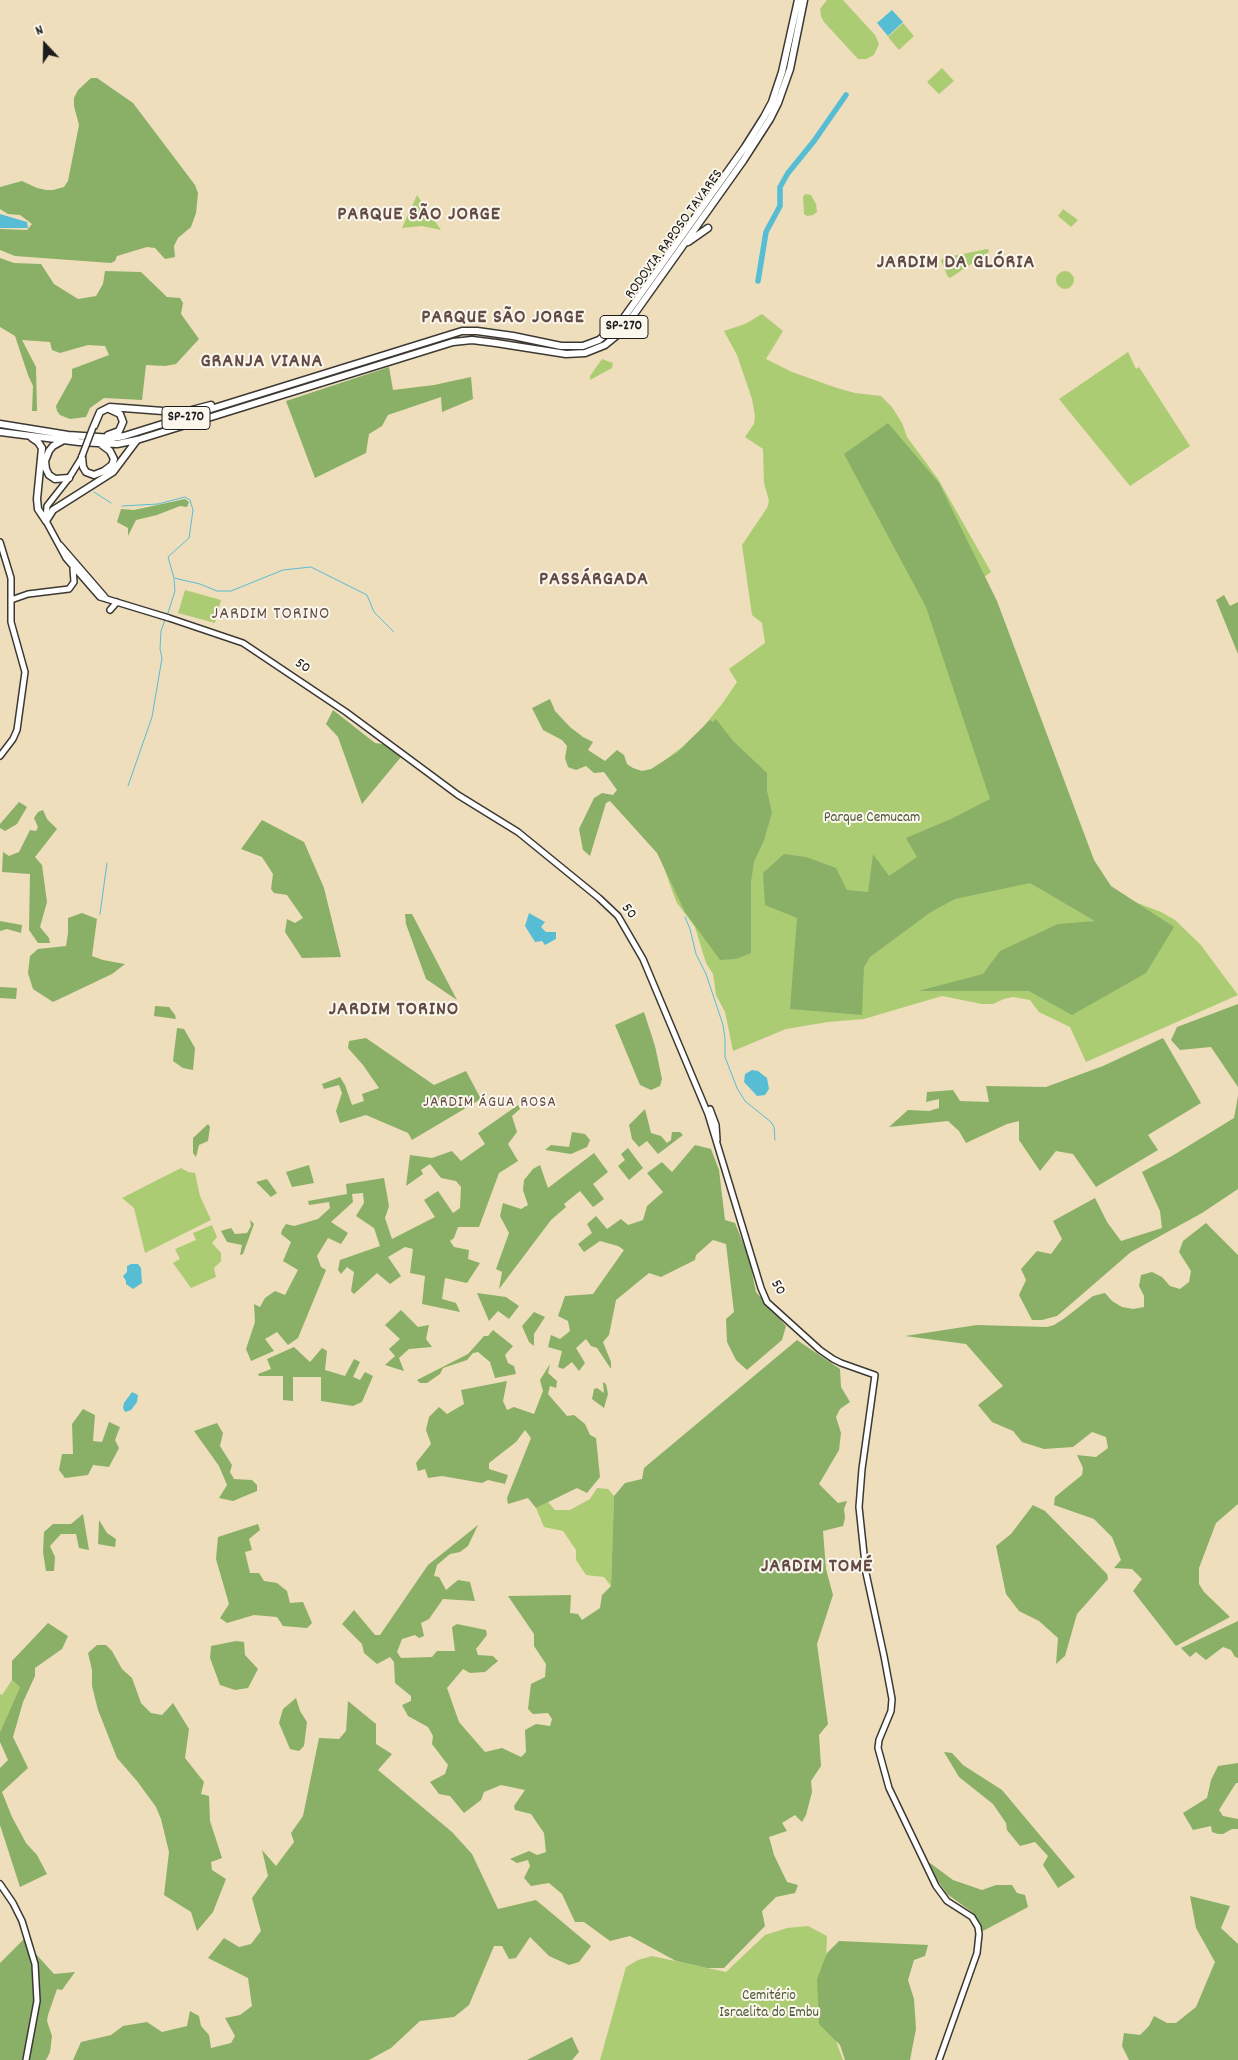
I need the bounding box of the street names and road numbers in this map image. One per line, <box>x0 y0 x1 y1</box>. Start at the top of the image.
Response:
street label: RODOVIA RAPOSO TAVARES <box>622 167 728 303</box>
road number: SP-270 <box>600 316 648 338</box>
road number: SP-270 <box>162 406 210 429</box>
street label: 50 <box>291 655 313 679</box>
street label: 50 <box>616 901 640 923</box>
street label: 50 <box>765 1277 789 1299</box>

